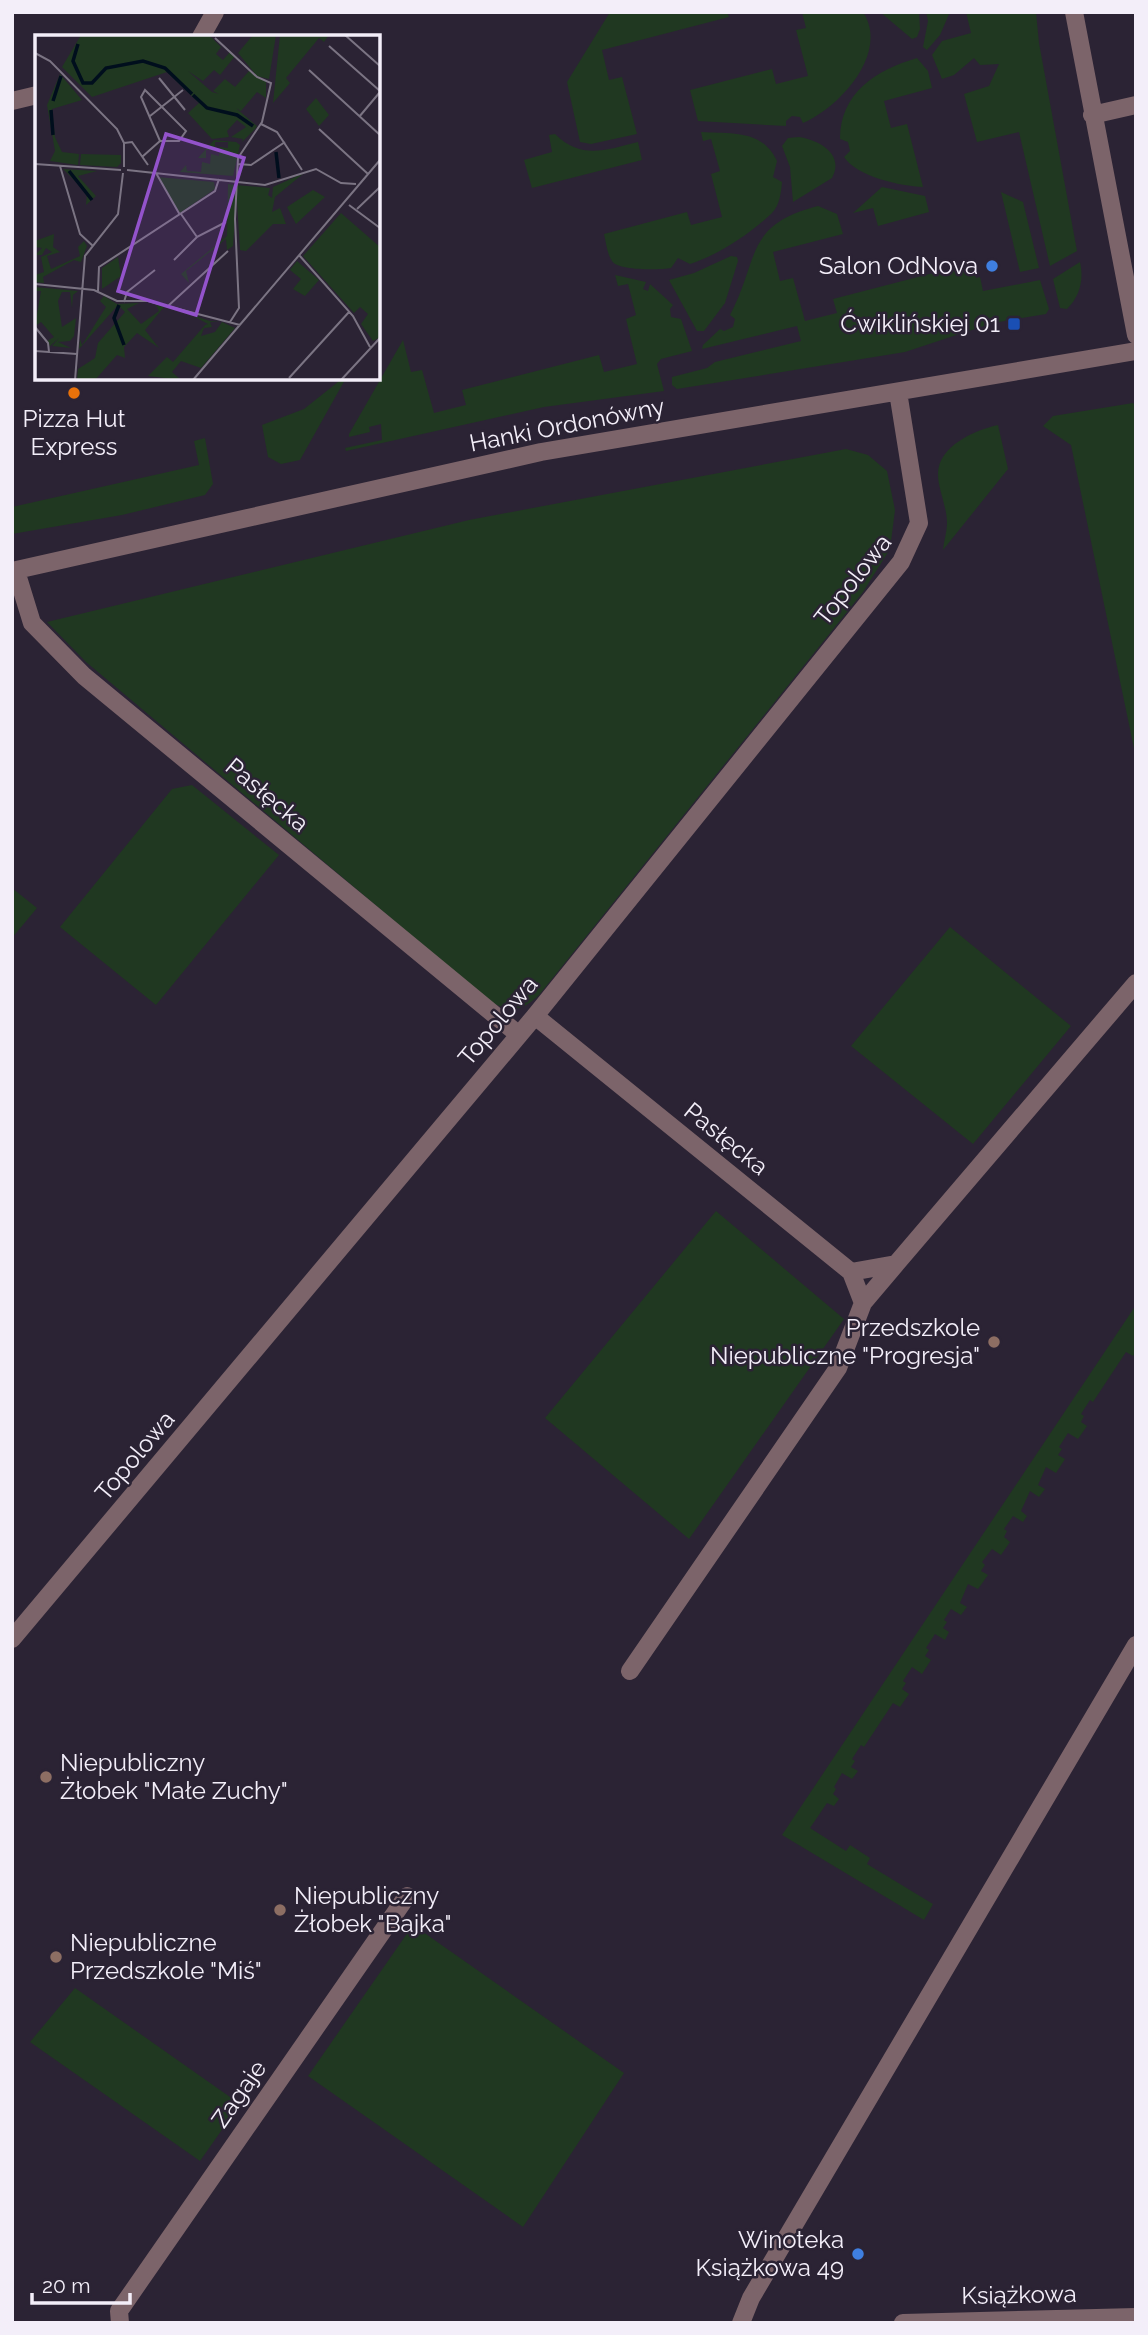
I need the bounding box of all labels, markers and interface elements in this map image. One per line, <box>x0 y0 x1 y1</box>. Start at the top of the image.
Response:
inset map <box>35 35 380 380</box>
place label: Salon OdNova <box>819 251 978 280</box>
marker: Salon OdNova <box>984 258 1000 274</box>
place label: Ćwiklińskiej 01 <box>840 309 1000 338</box>
marker: Ćwiklińskiej 01 <box>1006 316 1022 332</box>
marker: Pizza Hut Express <box>66 385 82 401</box>
street label: Hanki Ordonówny <box>467 391 667 458</box>
place label: Pizza Hut Express <box>23 404 125 461</box>
street label: Topolowa <box>808 528 897 631</box>
street label: Pasłęcka <box>220 752 315 838</box>
street label: Topolowa <box>452 970 543 1071</box>
street label: Pasłęcka <box>679 1096 774 1181</box>
place label: Przedszkole Niepubliczne "Progresja" <box>710 1313 980 1370</box>
marker: Przedszkole Niepubliczne "Progresja" <box>986 1334 1002 1350</box>
street label: Topolowa <box>89 1405 180 1506</box>
place label: Niepubliczny Żłobek "Małe Zuchy" <box>60 1748 288 1805</box>
marker: Niepubliczny Żłobek "Małe Zuchy" <box>38 1769 54 1785</box>
place label: Niepubliczny Żłobek "Bajka" <box>294 1881 452 1938</box>
marker: Niepubliczny Żłobek "Bajka" <box>272 1902 288 1918</box>
place label: Niepubliczne Przedszkole "Miś" <box>70 1928 262 1985</box>
marker: Niepubliczne Przedszkole "Miś" <box>48 1949 64 1965</box>
street label: Zagaje <box>205 2054 272 2133</box>
place label: Winoteka Książkowa 49 <box>695 2225 844 2282</box>
marker: Winoteka Książkowa 49 <box>850 2246 866 2262</box>
scale bar <box>32 2262 130 2306</box>
text: 20 m <box>42 2273 90 2298</box>
street label: Książkowa <box>961 2279 1077 2310</box>

